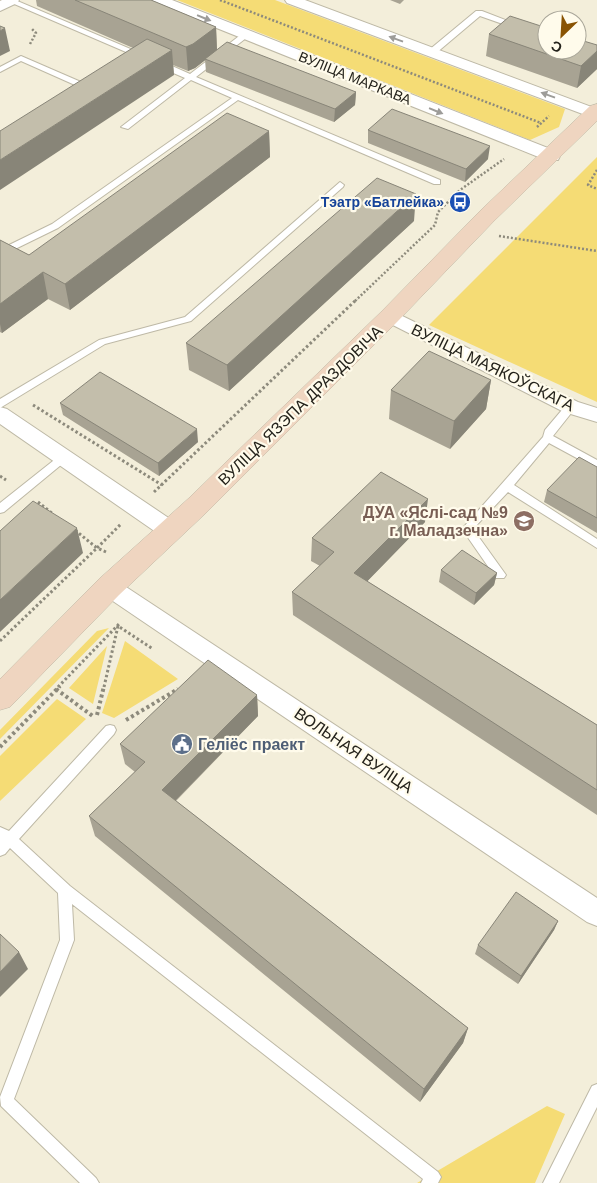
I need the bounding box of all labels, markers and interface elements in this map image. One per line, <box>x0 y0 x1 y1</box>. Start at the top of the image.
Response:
north arrow <box>537 10 587 60</box>
one-way arrow <box>197 14 212 22</box>
one-way arrow <box>388 35 403 43</box>
text: С <box>549 37 564 56</box>
street label: ВУЛІЦА МАРКАВА <box>296 48 414 108</box>
one-way arrow <box>541 91 556 98</box>
one-way arrow <box>429 107 443 115</box>
bus stop icon: Тэатр «Батлейка» <box>448 190 472 214</box>
place label: Тэатр «Батлейка» <box>321 194 444 210</box>
street label: ВУЛІЦА МАЯКОЎСКАГА <box>409 319 578 414</box>
street label: ВУЛІЦА ЯЗЭПА ДРАЗДОВІЧА <box>215 322 386 488</box>
place label: ДУА «Яслі-сад №9 г. Маладзечна» <box>363 504 508 539</box>
school or university icon: ДУА «Яслі-сад №9 г. Маладзечна» <box>512 509 536 533</box>
street label: ВОЛЬНАЯ ВУЛІЦА <box>291 705 416 796</box>
public building icon: Геліёс праект <box>170 732 194 756</box>
place label: Геліёс праект <box>198 736 305 753</box>

